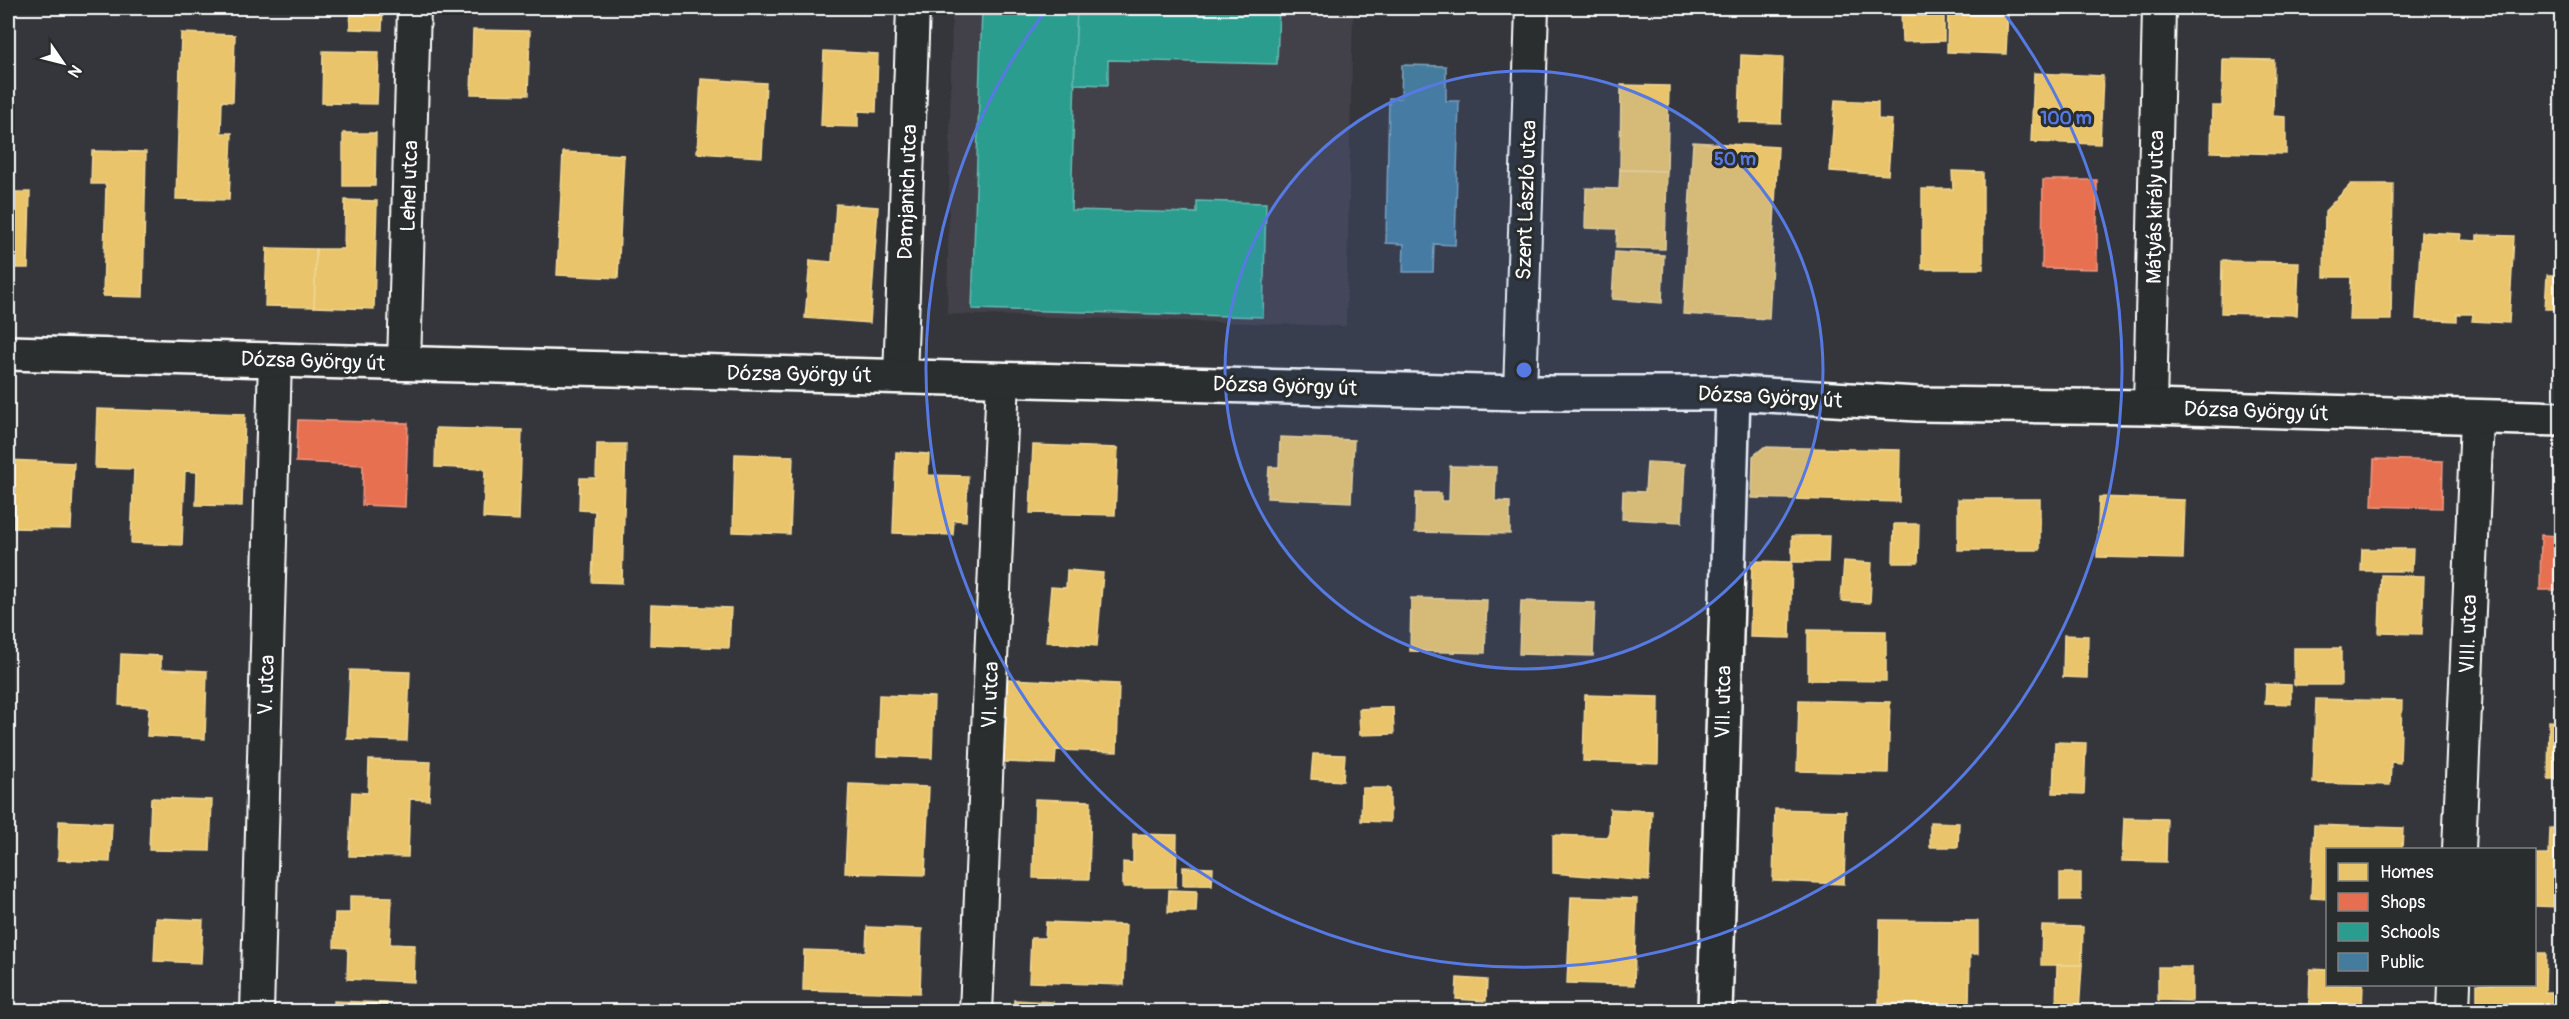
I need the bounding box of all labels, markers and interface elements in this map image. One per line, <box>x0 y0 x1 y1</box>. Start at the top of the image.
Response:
north arrow <box>33 33 93 93</box>
text: N <box>63 61 86 81</box>
text: 100 m <box>2040 107 2092 130</box>
street label: Szent László utca <box>1510 119 1543 281</box>
street label: Damjanich utca <box>892 124 923 260</box>
street label: Mátyás király utca <box>2141 130 2170 284</box>
street label: Lehel utca <box>394 140 425 232</box>
text: 50 m <box>1714 148 1756 171</box>
street label: Dózsa György út <box>240 345 386 378</box>
street label: Dózsa György út <box>726 360 872 389</box>
centre of rings <box>1514 360 1534 380</box>
street label: Dózsa György út <box>1212 370 1358 403</box>
street label: Dózsa György út <box>1697 380 1843 415</box>
street label: Dózsa György út <box>2183 395 2329 428</box>
street label: VIII. utca <box>2454 594 2483 674</box>
street label: V. utca <box>252 654 281 716</box>
street label: VI. utca <box>976 661 1005 729</box>
street label: VII. utca <box>1709 665 1738 739</box>
legend <box>2326 848 2536 986</box>
text: Homes <box>2380 861 2433 884</box>
text: Shops <box>2380 891 2425 914</box>
text: Schools <box>2380 921 2440 944</box>
text: Public <box>2380 951 2424 974</box>

